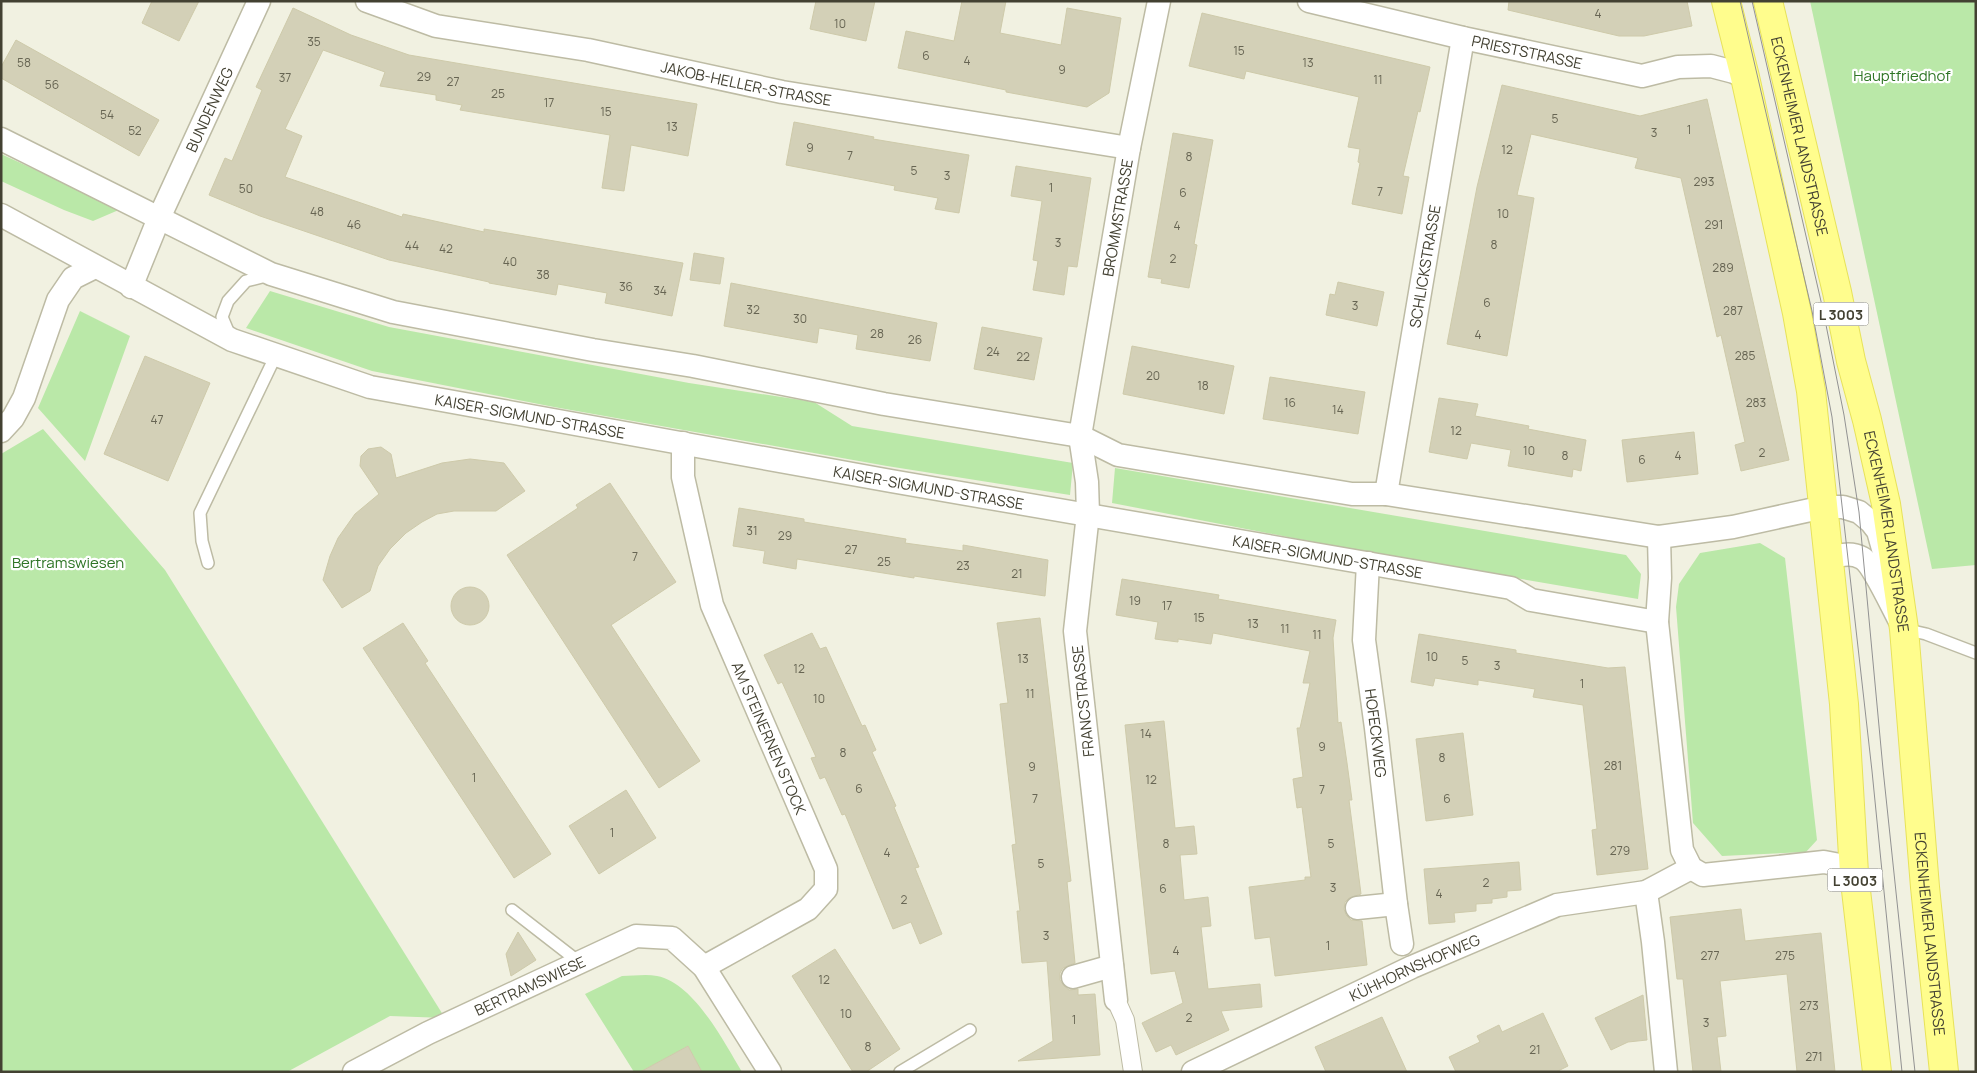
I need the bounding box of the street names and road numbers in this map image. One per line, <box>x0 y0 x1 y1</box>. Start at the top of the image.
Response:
street label: PRIESTSTRASSE <box>1470 30 1584 74</box>
street label: ECKENHEIMER LANDSTRASSE <box>1766 34 1834 238</box>
street label: JAKOB-HELLER-STRASSE <box>659 56 833 110</box>
street label: BUNDENWEG <box>180 63 238 155</box>
street label: BROMMSTRASSE <box>1097 157 1137 278</box>
street label: SCHLICKSTRASSE <box>1404 203 1445 330</box>
road number: L 3003 <box>1814 302 1868 326</box>
street label: KAISER-SIGMUND-STRASSE <box>433 388 627 443</box>
street label: ECKENHEIMER LANDSTRASSE <box>1859 429 1915 634</box>
street label: KAISER-SIGMUND-STRASSE <box>832 460 1025 514</box>
street label: KAISER-SIGMUND-STRASSE <box>1231 530 1425 583</box>
street label: FRANCSTRASSE <box>1067 644 1099 758</box>
street label: AM STEINERNEN STOCK <box>727 658 812 818</box>
street label: HOFECKWEG <box>1360 687 1392 779</box>
street label: ECKENHEIMER LANDSTRASSE <box>1910 831 1951 1037</box>
road number: L 3003 <box>1828 868 1882 892</box>
street label: KÜHHORNSHOFWEG <box>1346 929 1483 1006</box>
street label: BERTRAMSWIESE <box>471 951 589 1020</box>

